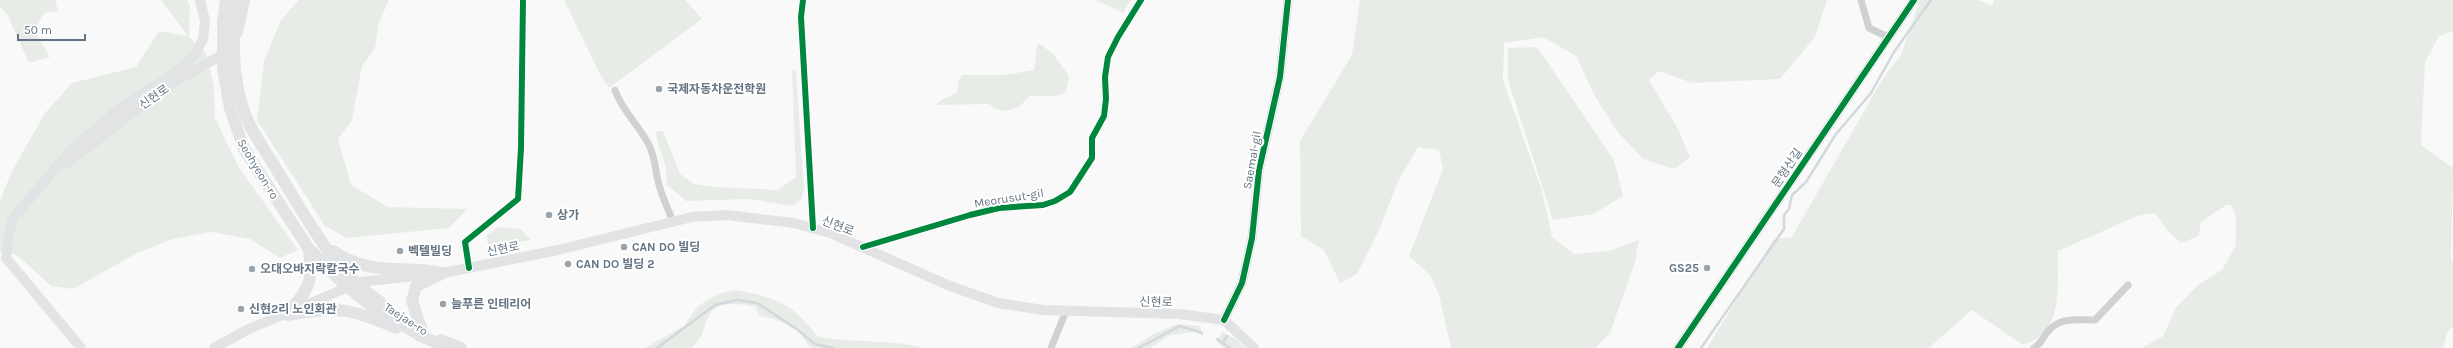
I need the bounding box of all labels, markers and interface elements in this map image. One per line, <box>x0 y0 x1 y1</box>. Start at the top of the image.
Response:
scale bar <box>18 16 85 42</box>
text: 50 m <box>24 23 52 37</box>
street label: 신현로 <box>136 82 172 112</box>
place label: 국제자동차운전학원 <box>667 82 766 96</box>
marker: 국제자동차운전학원 <box>654 84 664 94</box>
street label: Saemal-gil <box>1240 130 1264 190</box>
street label: Seohyeon-ro <box>235 136 281 202</box>
street label: 문형산길 <box>1769 146 1805 190</box>
street label: Meorusut-gil <box>973 186 1045 210</box>
place label: 상가 <box>557 208 579 222</box>
marker: 상가 <box>544 210 554 220</box>
street label: 신현로 <box>820 214 856 238</box>
street label: 신현로 <box>485 239 521 259</box>
place label: CAN DO 빌딩 <box>632 240 700 254</box>
marker: CAN DO 빌딩 <box>619 242 629 252</box>
place label: 벡텔빌딩 <box>408 244 452 258</box>
marker: 벡텔빌딩 <box>395 246 405 256</box>
place label: CAN DO 빌딩 2 <box>576 257 655 271</box>
marker: CAN DO 빌딩 2 <box>563 259 573 269</box>
place label: GS25 <box>1669 261 1699 275</box>
place label: 오대오바지락칼국수 <box>260 262 359 276</box>
marker: GS25 <box>1702 263 1712 273</box>
marker: 오대오바지락칼국수 <box>247 264 257 274</box>
street label: 신현로 <box>1139 295 1173 309</box>
place label: 늘푸른 인테리어 <box>451 297 531 311</box>
marker: 늘푸른 인테리어 <box>438 299 448 309</box>
street label: Taejae-ro <box>381 300 431 338</box>
place label: 신현2리 노인회관 <box>249 302 337 316</box>
marker: 신현2리 노인회관 <box>236 304 246 314</box>

